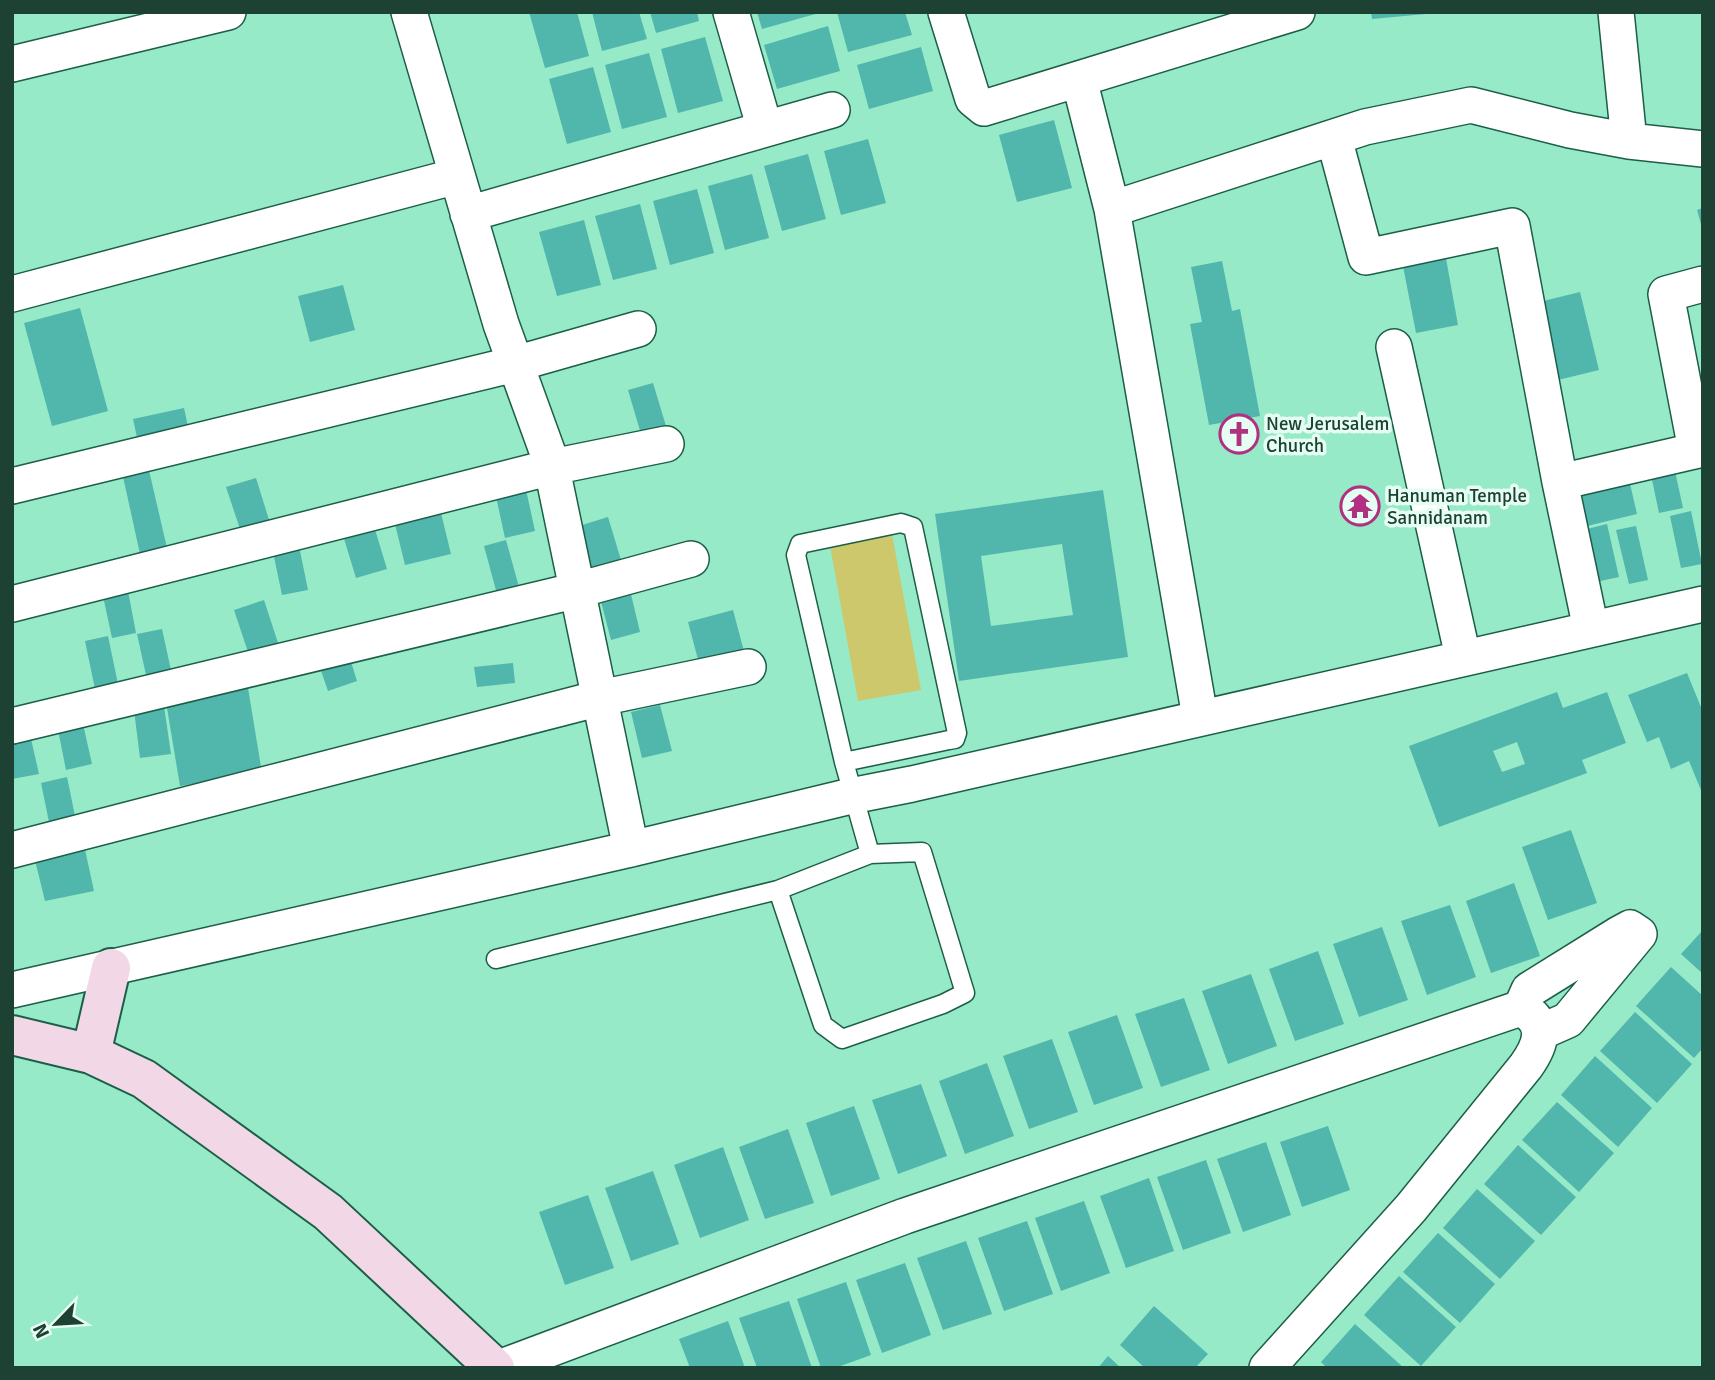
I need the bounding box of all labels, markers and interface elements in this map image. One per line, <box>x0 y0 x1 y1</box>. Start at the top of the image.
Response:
place label: New Jerusalem Church <box>1266 412 1390 458</box>
church icon: New Jerusalem Church <box>1218 413 1260 455</box>
place label: Hanuman Temple Sannidanam <box>1387 484 1527 530</box>
temple icon: Hanuman Temple Sannidanam <box>1339 485 1381 527</box>
north arrow <box>21 1289 91 1359</box>
text: N <box>28 1320 55 1342</box>

